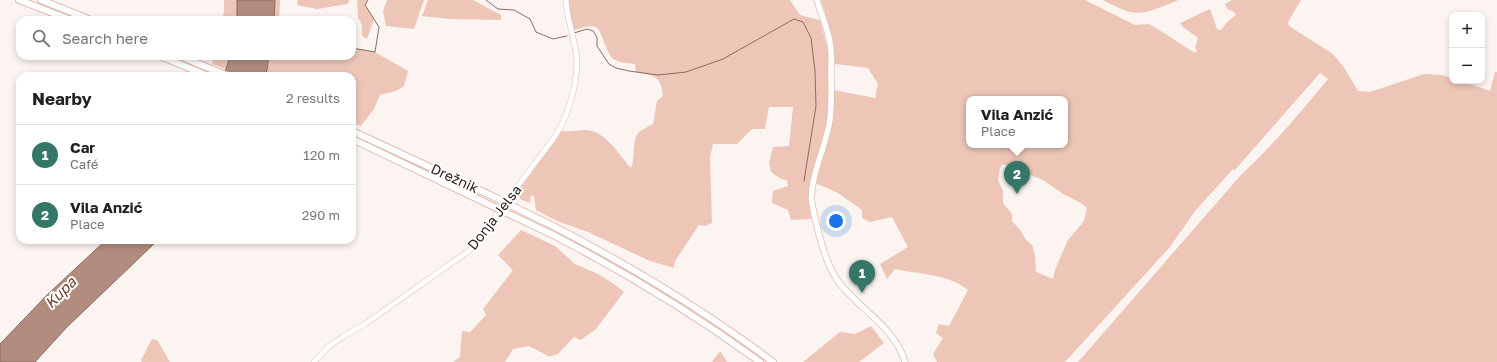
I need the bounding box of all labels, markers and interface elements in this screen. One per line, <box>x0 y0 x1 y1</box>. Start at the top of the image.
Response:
map controls <box>1449 12 1485 84</box>
button: + <box>1449 12 1485 48</box>
search box <box>16 16 356 60</box>
icon: search <box>30 27 52 49</box>
text: Search here <box>62 29 148 47</box>
button: − <box>1449 48 1485 84</box>
text: Nearby <box>32 88 92 109</box>
text: 2 results <box>286 90 340 106</box>
popup <box>966 96 1068 148</box>
text: Vila Anzić <box>981 105 1053 123</box>
text: Place <box>981 123 1015 139</box>
text: Car <box>70 138 95 156</box>
text: 1 <box>42 147 48 163</box>
text: 120 m <box>303 147 340 163</box>
text: Café <box>70 156 98 172</box>
street label: Drežnik <box>428 160 482 196</box>
pin: 2 <box>1004 161 1030 194</box>
street label: Donja Jelsa <box>463 181 525 253</box>
text: Vila Anzić <box>70 198 142 216</box>
text: 2 <box>41 207 49 223</box>
text: 290 m <box>302 207 340 223</box>
your location <box>826 211 846 231</box>
text: Place <box>70 216 105 232</box>
pin: 1 <box>849 260 875 293</box>
water label: Kupa <box>41 272 80 311</box>

